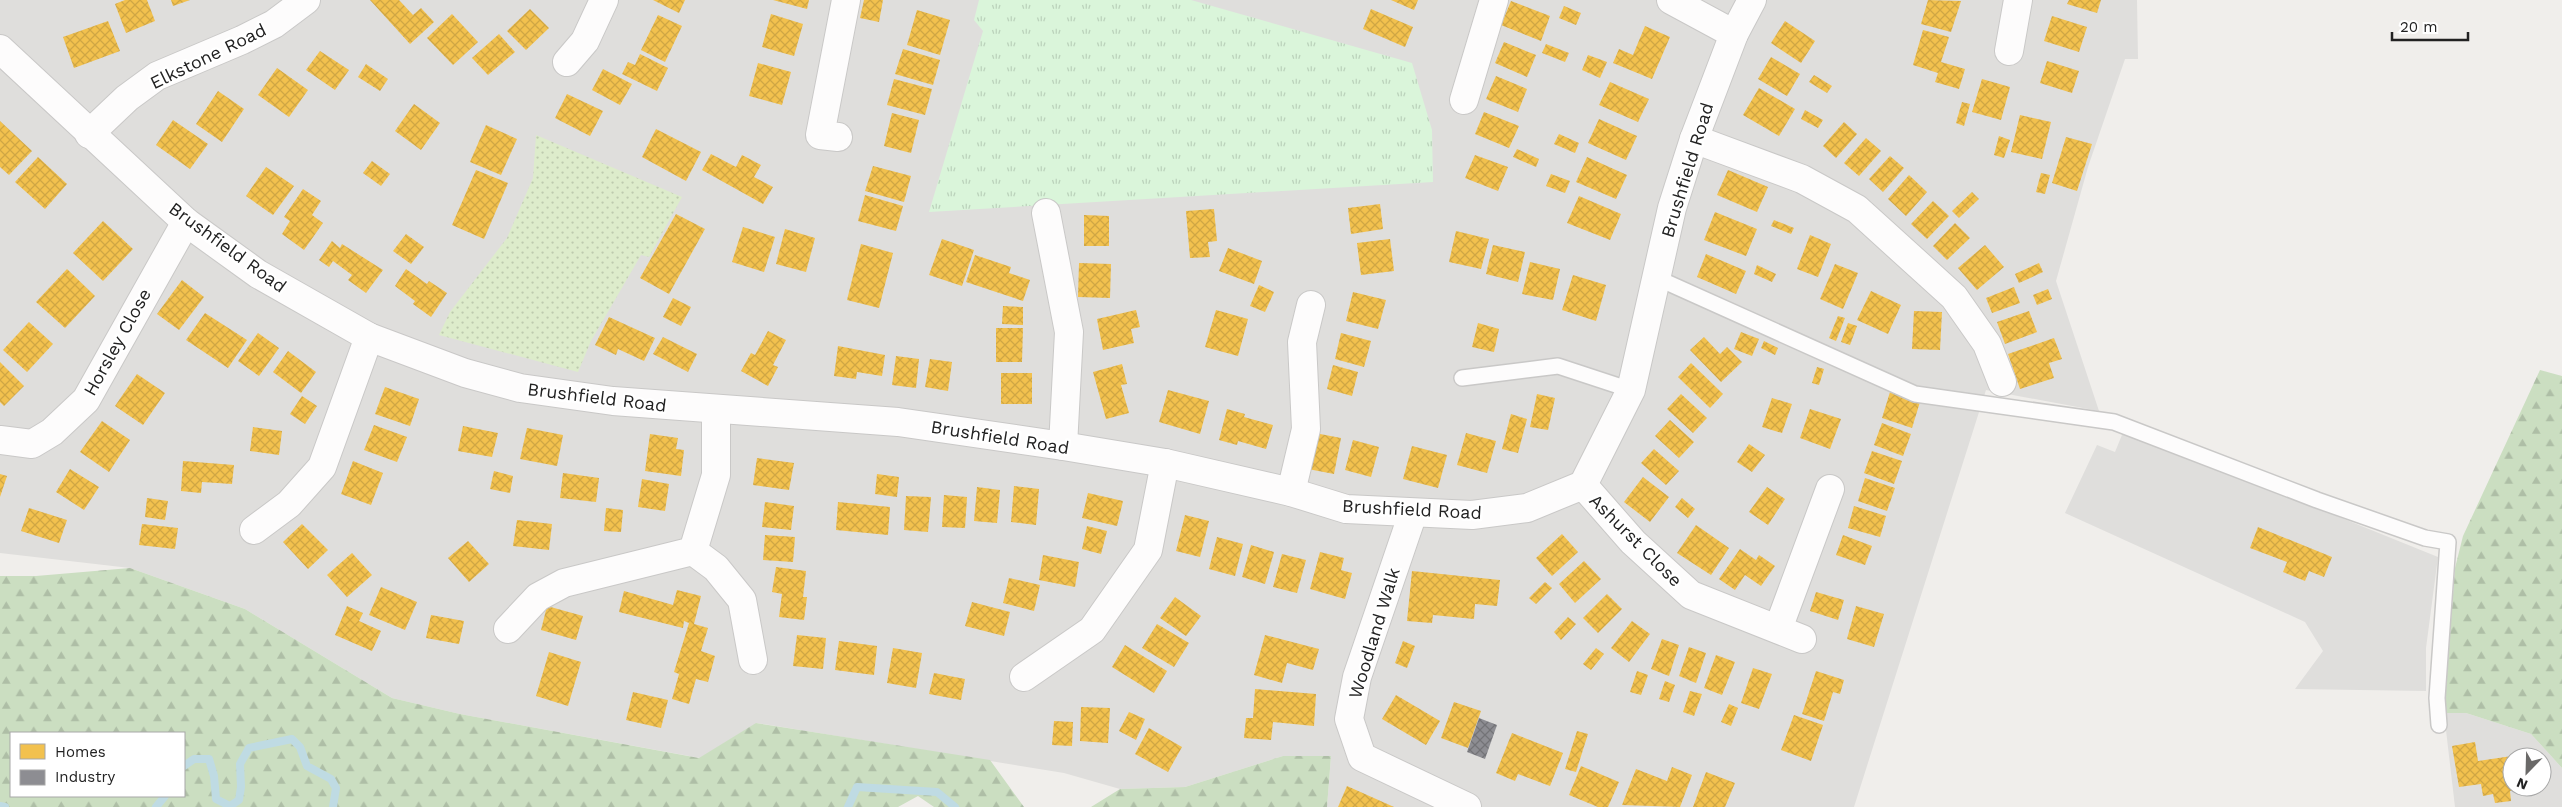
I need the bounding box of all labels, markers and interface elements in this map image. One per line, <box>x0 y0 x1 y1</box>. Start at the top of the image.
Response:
scale bar <box>2392 10 2468 42</box>
text: 20 m <box>2400 18 2438 36</box>
street label: Elkstone Road <box>147 19 269 93</box>
street label: Brushfield Road <box>1657 100 1717 240</box>
street label: Brushfield Road <box>165 197 291 297</box>
street label: Horsley Close <box>79 285 155 399</box>
street label: Brushfield Road <box>526 378 668 416</box>
street label: Brushfield Road <box>929 416 1071 458</box>
street label: Ashurst Close <box>1585 489 1687 591</box>
street label: Brushfield Road <box>1342 495 1482 523</box>
street label: Woodland Walk <box>1344 565 1404 701</box>
legend <box>10 732 185 797</box>
text: Homes <box>55 743 106 761</box>
north arrow <box>2502 747 2552 797</box>
text: Industry <box>55 768 116 786</box>
text: N <box>2514 775 2530 793</box>

